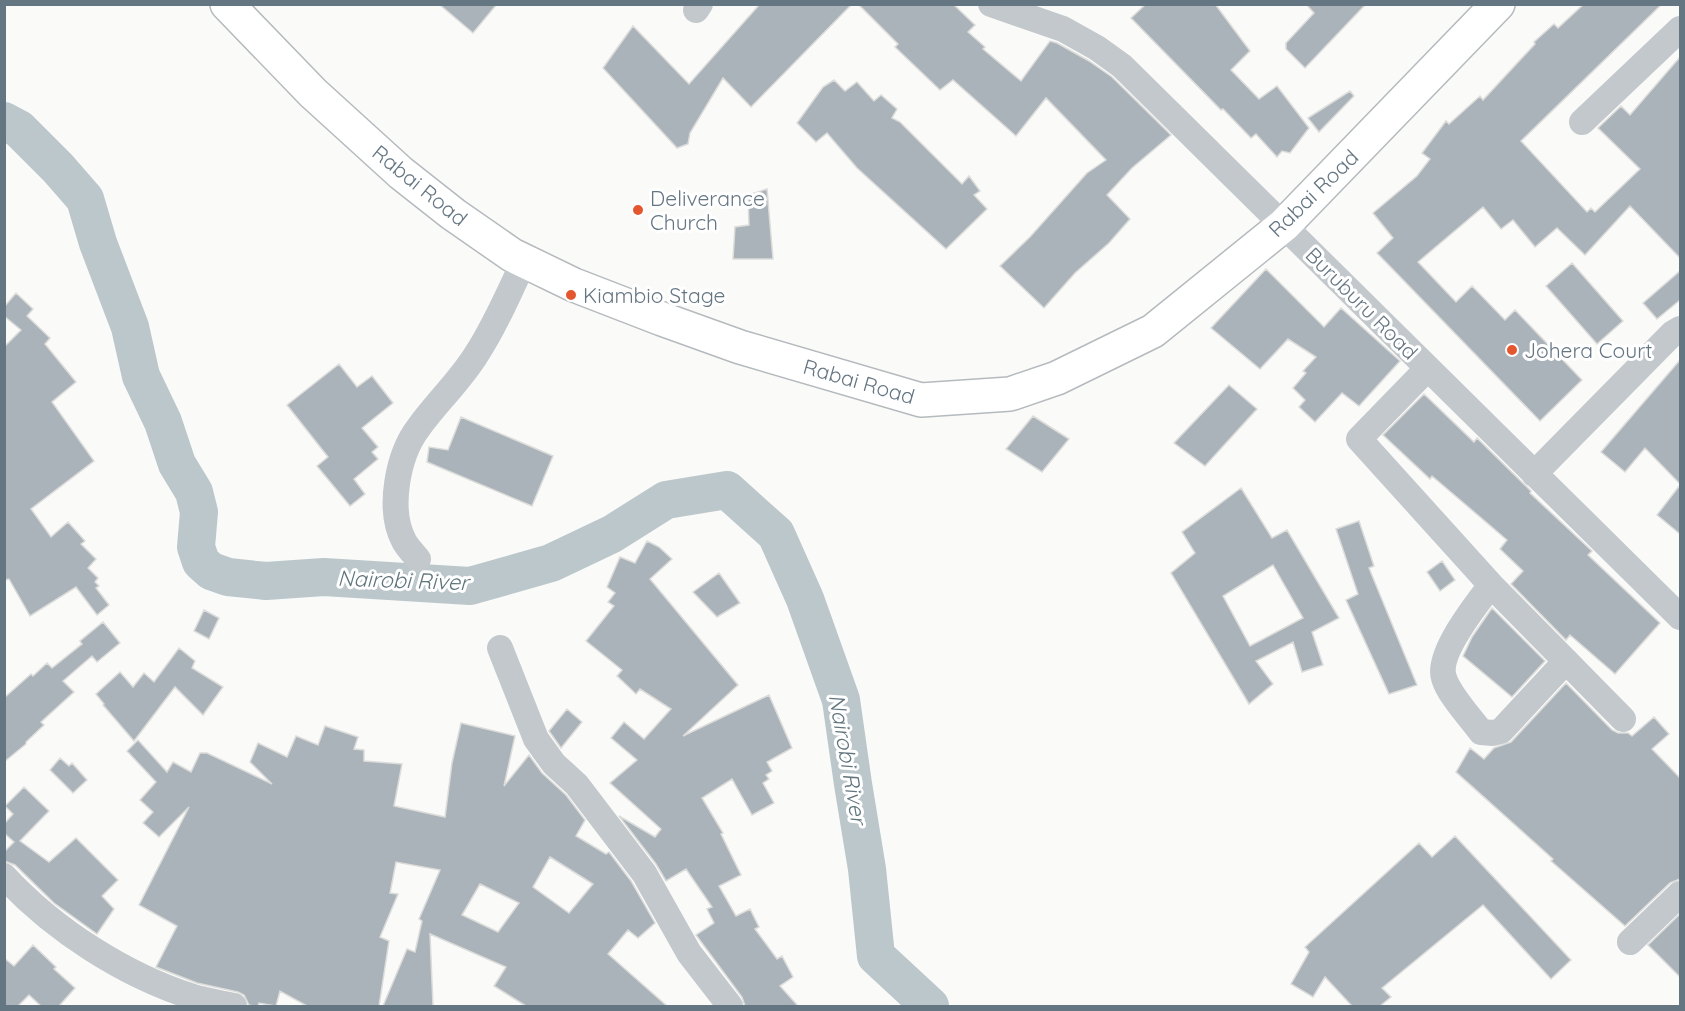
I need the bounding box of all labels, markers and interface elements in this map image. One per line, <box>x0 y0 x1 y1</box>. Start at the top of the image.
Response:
street label: Rabai Road <box>367 139 473 231</box>
street label: Rabai Road <box>1263 144 1363 242</box>
place label: Deliverance Church <box>650 185 765 235</box>
marker: Deliverance Church <box>631 203 645 217</box>
street label: Buruburu Road <box>1300 241 1424 365</box>
place label: Kiambio Stage <box>583 282 725 308</box>
marker: Kiambio Stage <box>564 288 578 302</box>
place label: Johera Court <box>1524 337 1652 363</box>
marker: Johera Court <box>1505 343 1519 357</box>
street label: Rabai Road <box>800 353 918 409</box>
water label: Nairobi River <box>337 564 472 596</box>
water label: Nairobi River <box>823 692 874 829</box>

